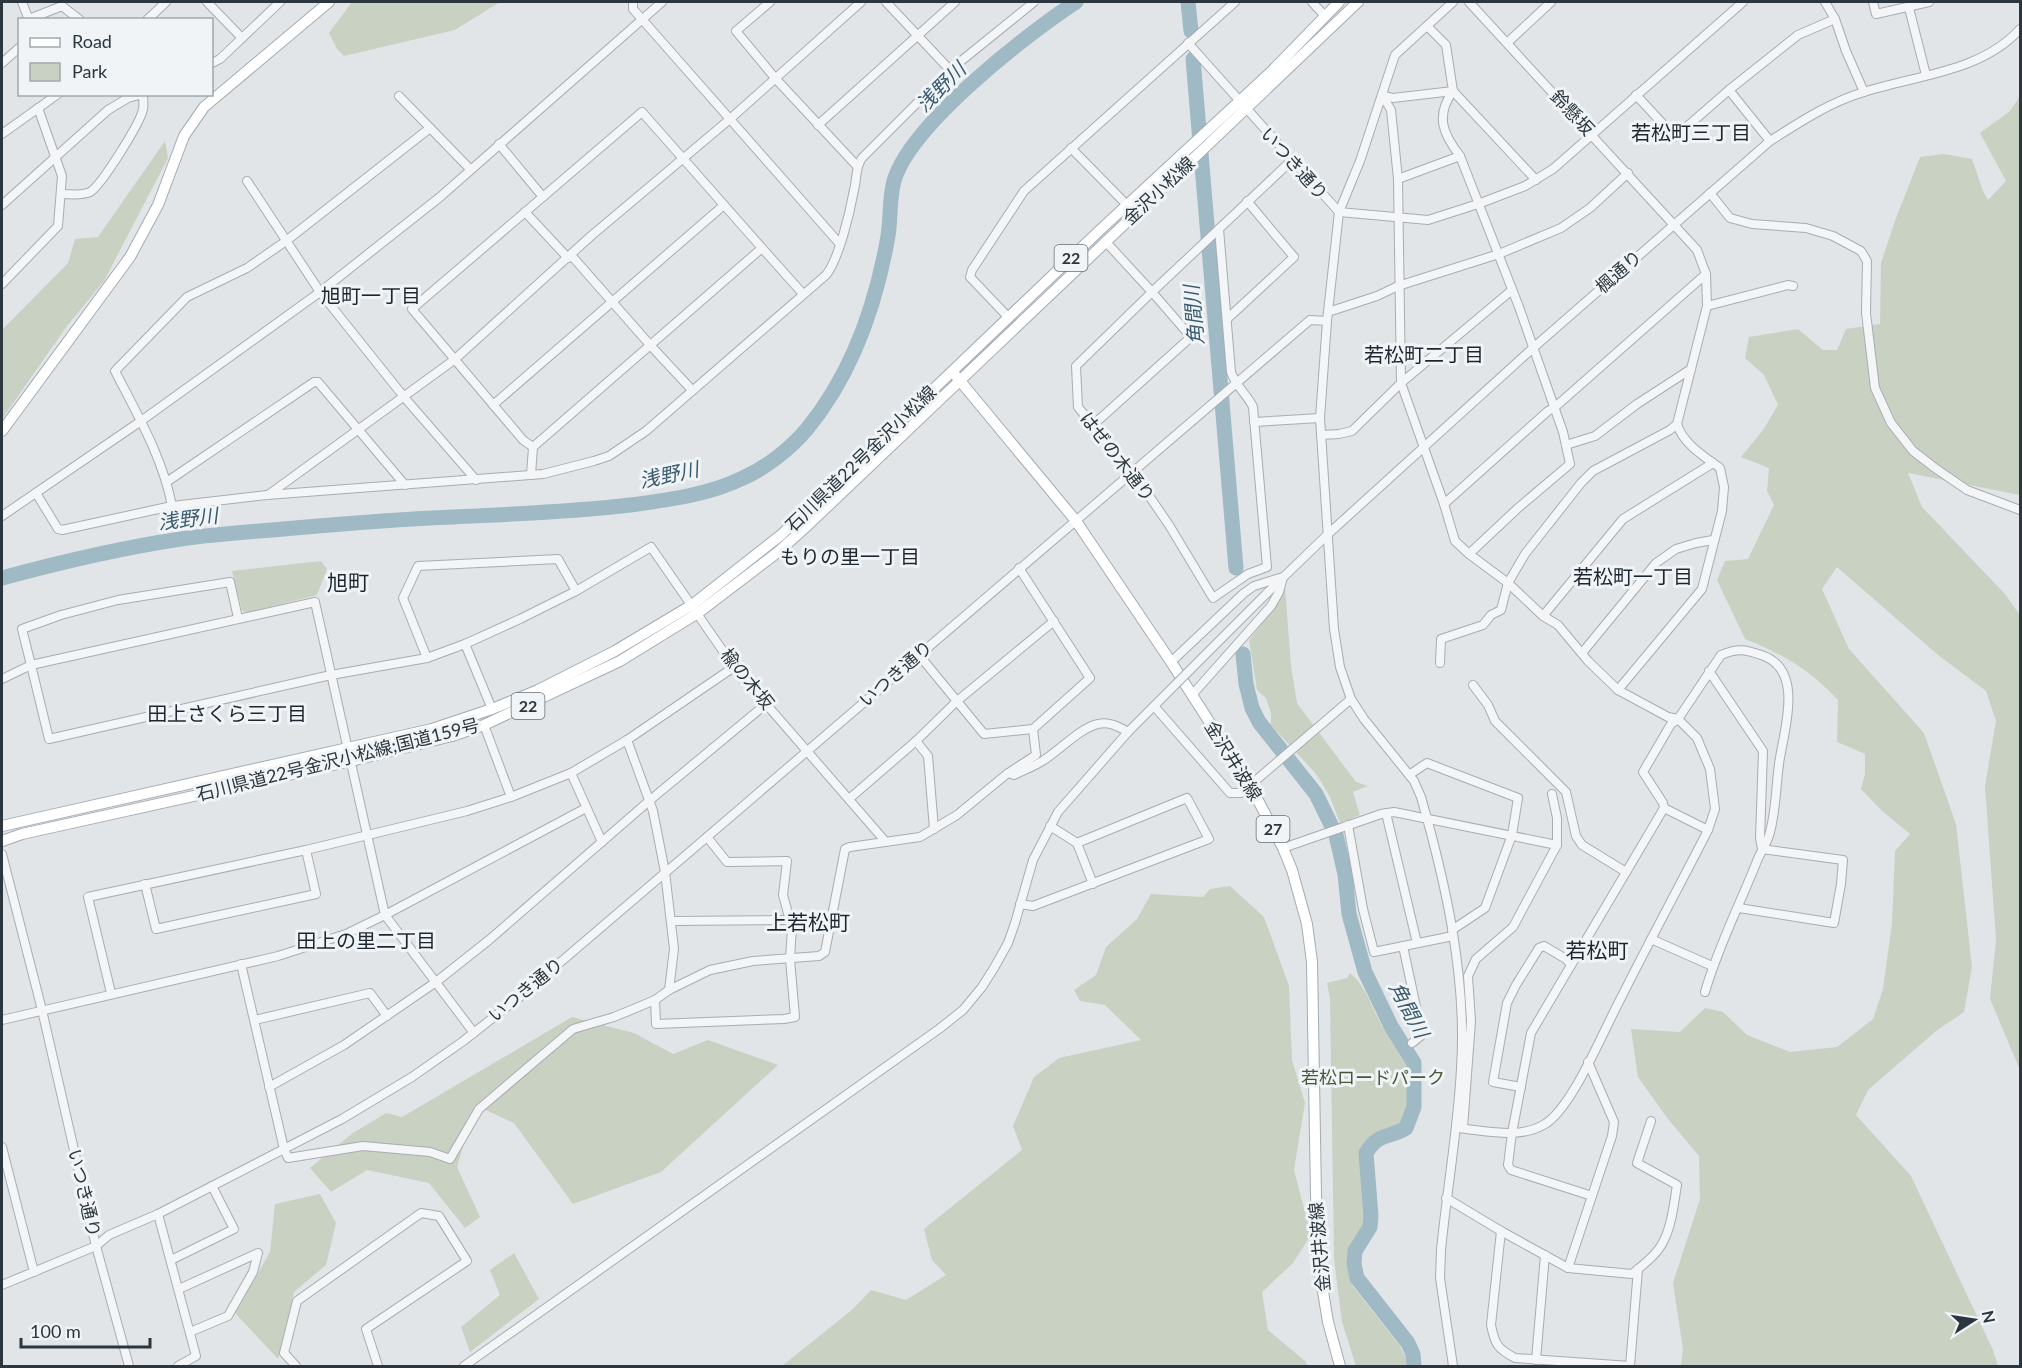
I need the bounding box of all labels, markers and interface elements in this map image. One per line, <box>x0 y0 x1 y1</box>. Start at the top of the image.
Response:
legend <box>18 18 213 96</box>
text: Road <box>72 30 112 52</box>
water label: 浅野川 <box>911 55 971 116</box>
text: Park <box>72 60 108 82</box>
street label: 鈴懸坂 <box>1546 85 1599 140</box>
district label: 若松町三丁目 <box>1631 120 1751 144</box>
street label: いつき通り <box>1256 123 1333 204</box>
street label: 金沢小松線 <box>1118 152 1199 229</box>
road number: 22 <box>1054 245 1088 271</box>
street label: 楓通り <box>1591 245 1646 297</box>
water label: 角間川 <box>1178 282 1208 346</box>
district label: 旭町一丁目 <box>321 283 421 307</box>
district label: 若松町二丁目 <box>1364 342 1484 366</box>
street label: 石川県道22号金沢小松線 <box>780 381 940 536</box>
street label: はぜの木通り <box>1076 407 1160 506</box>
water label: 浅野川 <box>637 456 703 492</box>
water label: 浅野川 <box>157 502 221 534</box>
district label: もりの里一丁目 <box>780 544 920 568</box>
district label: 若松町一丁目 <box>1573 564 1693 588</box>
district label: 旭町 <box>327 569 369 594</box>
street label: いつき通り <box>854 635 937 711</box>
street label: 楡の木坂 <box>717 643 779 713</box>
road number: 22 <box>512 693 544 719</box>
district label: 田上さくら三丁目 <box>147 701 307 725</box>
street label: 石川県道22号金沢小松線;国道159号 <box>194 713 482 805</box>
street label: 金沢井波線 <box>1201 716 1267 804</box>
road number: 27 <box>1256 816 1290 842</box>
district label: 上若松町 <box>766 909 850 934</box>
district label: 田上の里二丁目 <box>296 928 436 952</box>
district label: 若松町 <box>1566 937 1629 962</box>
street label: いつき通り <box>483 952 567 1026</box>
water label: 角間川 <box>1385 977 1436 1043</box>
park label: 若松ロードパーク <box>1301 1066 1445 1088</box>
street label: いつき通り <box>64 1146 106 1239</box>
street label: 金沢井波線 <box>1304 1201 1334 1293</box>
north arrow <box>1944 1290 2004 1350</box>
text: N <box>1979 1309 2000 1325</box>
scale bar <box>21 1311 150 1349</box>
text: 100 m <box>30 1320 81 1342</box>

